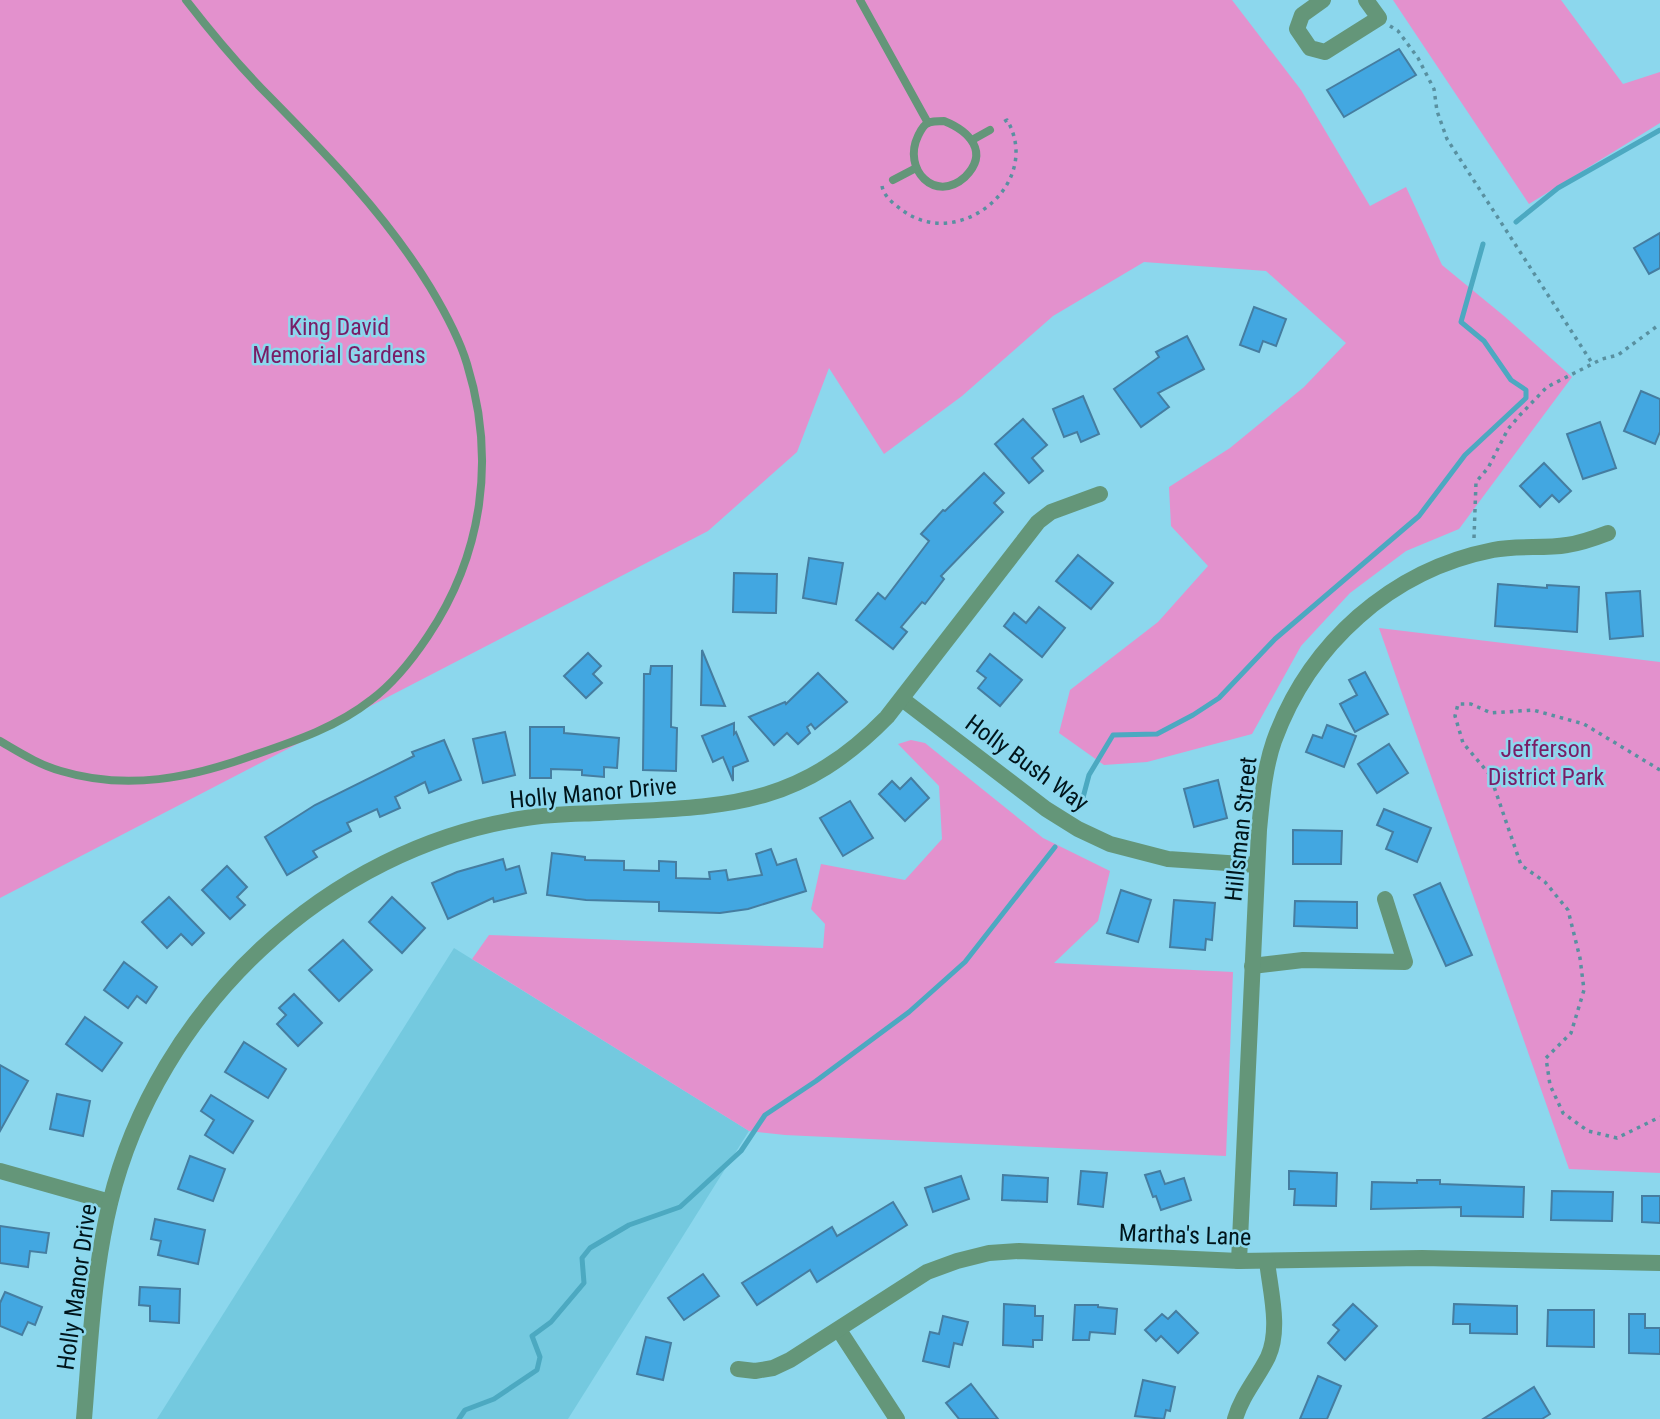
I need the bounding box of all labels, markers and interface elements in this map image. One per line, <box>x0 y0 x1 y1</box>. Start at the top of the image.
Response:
park label: King David Memorial Gardens <box>252 313 426 369</box>
street label: Holly Bush Way <box>960 709 1094 817</box>
park label: Jefferson District Park <box>1488 735 1604 791</box>
street label: Hillsman Street <box>1219 755 1263 903</box>
street label: Holly Manor Drive <box>508 772 678 814</box>
street label: Holly Manor Drive <box>51 1202 103 1372</box>
street label: Martha's Lane <box>1118 1219 1252 1251</box>

